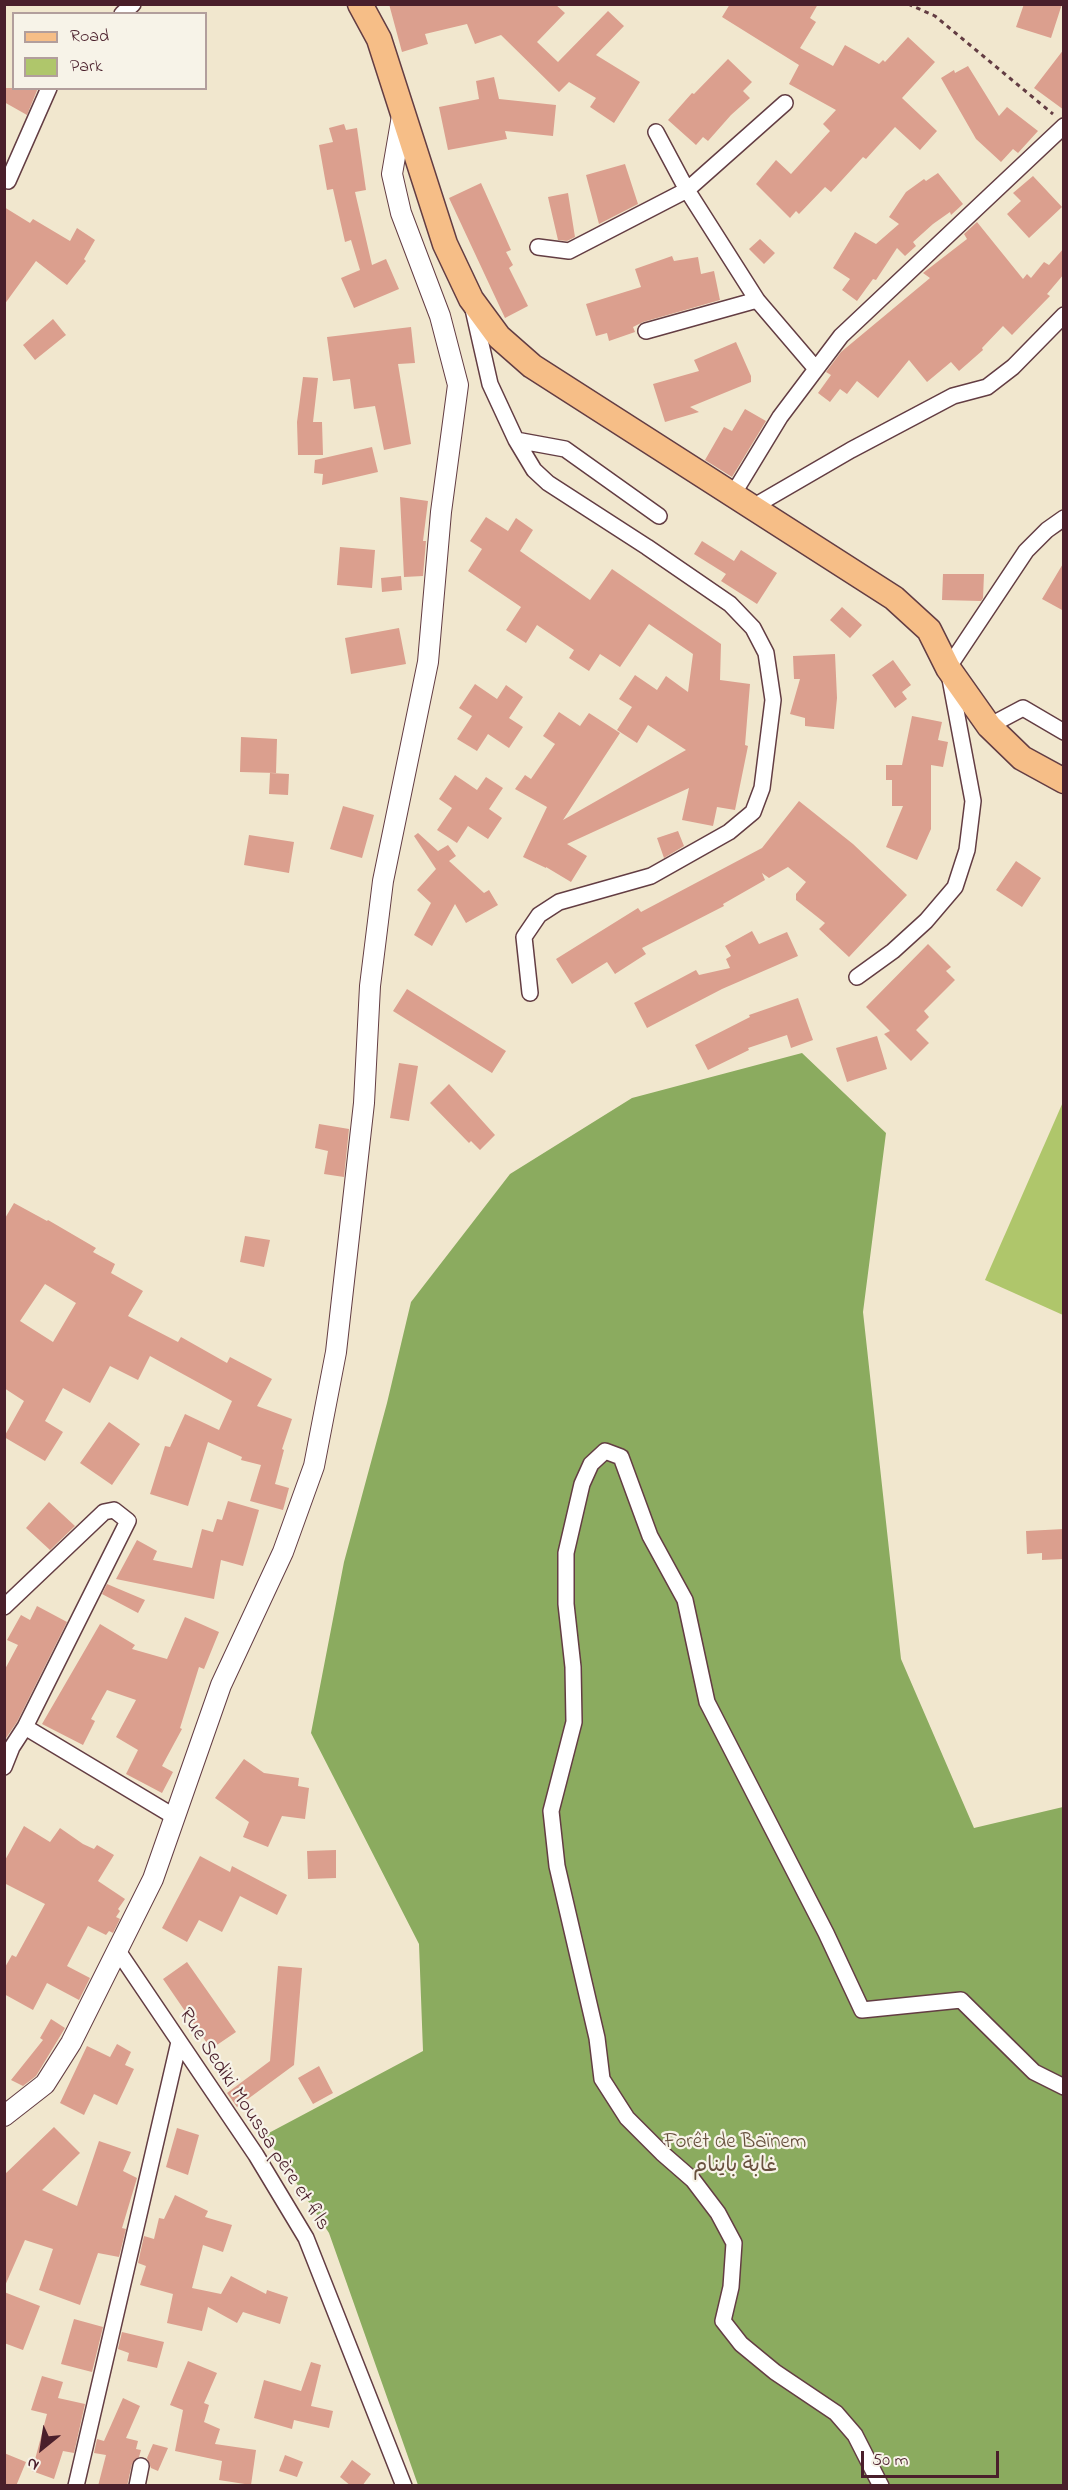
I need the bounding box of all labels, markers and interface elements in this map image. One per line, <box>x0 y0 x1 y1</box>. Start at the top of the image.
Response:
legend <box>12 12 207 90</box>
text: Road <box>70 24 109 50</box>
text: Park <box>70 54 103 80</box>
street label: Rue Sediki Moussa père et fils <box>172 2004 334 2236</box>
park label: Forêt de Baïnem غابة باينام <box>664 2131 806 2181</box>
north arrow <box>12 2418 72 2478</box>
scale bar <box>864 2439 1002 2477</box>
text: 50 m <box>872 2448 909 2474</box>
text: N <box>22 2450 44 2477</box>

